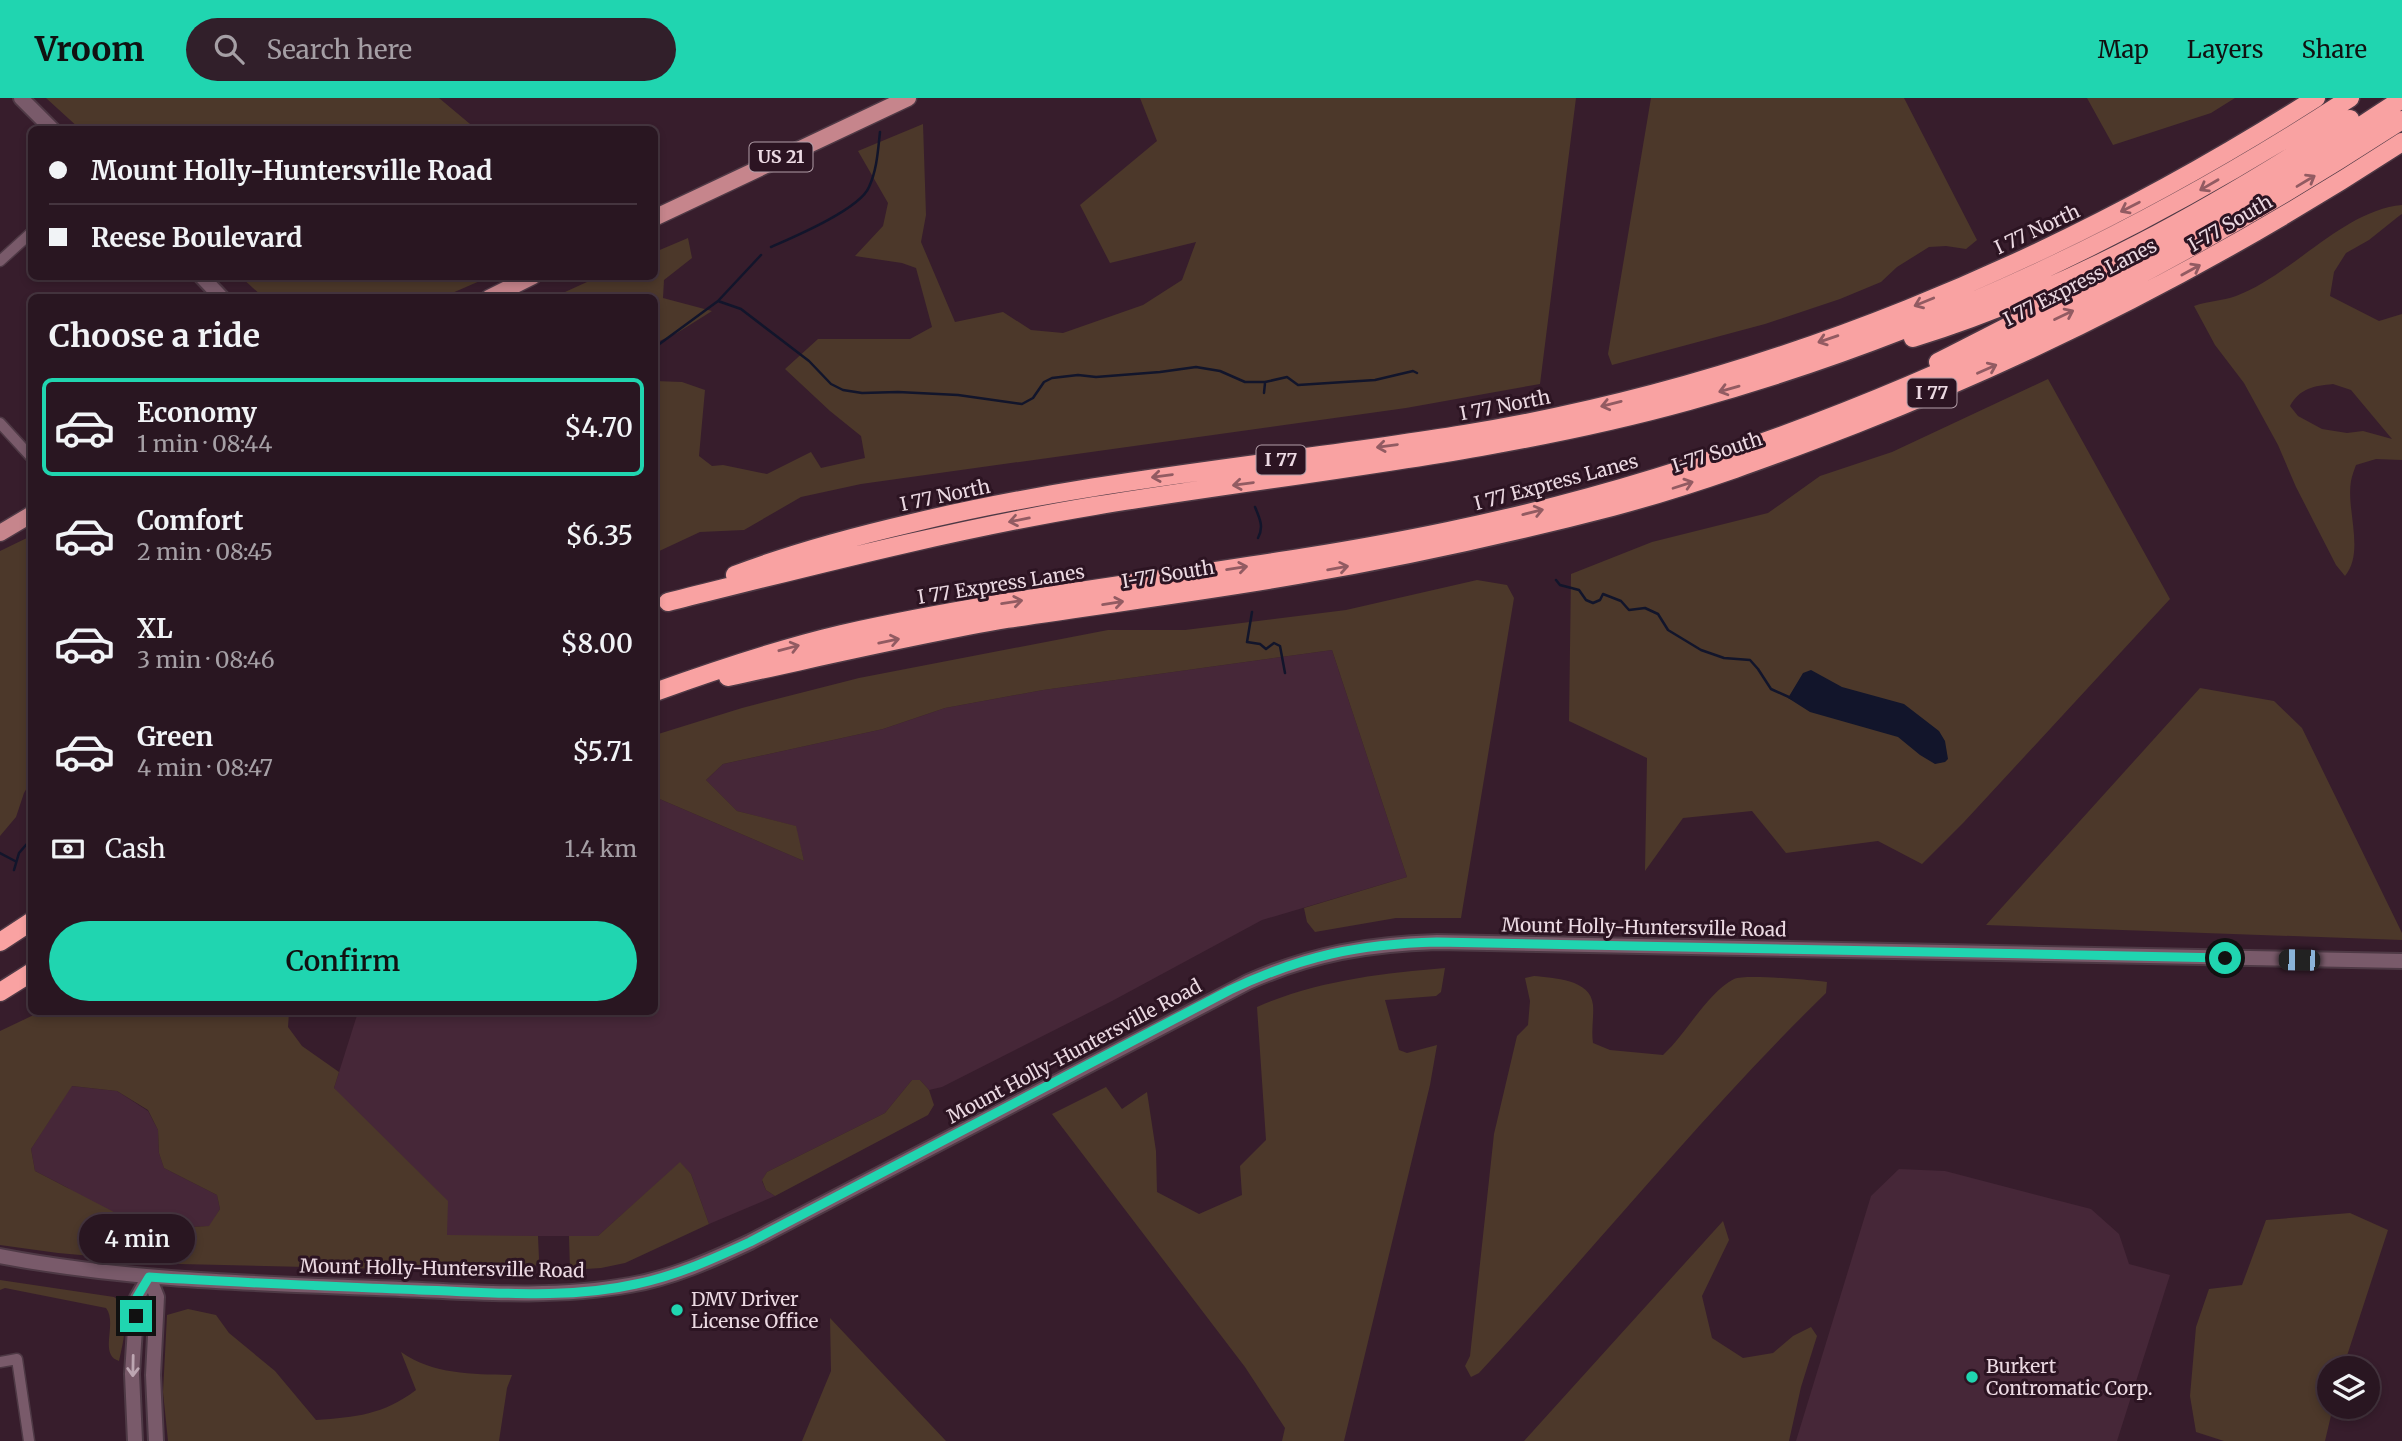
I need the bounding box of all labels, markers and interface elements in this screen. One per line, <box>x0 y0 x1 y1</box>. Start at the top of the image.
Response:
search box <box>186 18 676 81</box>
text: Vroom <box>35 29 144 70</box>
icon: search <box>210 30 248 68</box>
text: Search here <box>266 33 412 66</box>
text: Map <box>2098 34 2149 65</box>
text: Layers <box>2187 34 2263 65</box>
text: Share <box>2301 34 2367 65</box>
road number: US 21 <box>750 142 812 172</box>
text: Mount Holly-Huntersville Road <box>91 154 492 187</box>
one-way arrow <box>2296 174 2316 188</box>
one-way arrow <box>2199 178 2219 192</box>
street label: I-77 South <box>2184 189 2277 257</box>
street label: I 77 North <box>1990 199 2084 259</box>
one-way arrow <box>2120 200 2141 214</box>
text: Reese Boulevard <box>91 221 302 254</box>
street label: I 77 Express Lanes <box>1999 233 2161 331</box>
one-way arrow <box>2181 263 2201 277</box>
one-way arrow <box>1914 297 1935 310</box>
one-way arrow <box>2053 308 2074 322</box>
text: Choose a ride <box>49 316 260 356</box>
one-way arrow <box>1818 334 1840 346</box>
one-way arrow <box>1976 362 1997 375</box>
road number: I 77 <box>1908 379 1956 408</box>
street label: I 77 North <box>1458 384 1553 426</box>
one-way arrow <box>1719 384 1741 397</box>
icon: car <box>53 396 116 459</box>
text: Economy <box>137 396 257 429</box>
one-way arrow <box>1600 398 1623 411</box>
text: $4.70 <box>564 411 633 444</box>
street label: I-77 South <box>1669 426 1765 478</box>
text: 1 min · 08:44 <box>137 429 272 458</box>
one-way arrow <box>1376 439 1399 452</box>
road number: I 77 <box>1256 446 1306 474</box>
street label: I 77 Express Lanes <box>1471 449 1641 515</box>
one-way arrow <box>1151 470 1173 483</box>
street label: I 77 North <box>898 474 993 516</box>
one-way arrow <box>1232 478 1255 491</box>
one-way arrow <box>1672 478 1694 491</box>
icon: car <box>53 504 116 567</box>
text: Comfort <box>137 504 243 537</box>
one-way arrow <box>1521 505 1543 518</box>
one-way arrow <box>1008 513 1031 527</box>
text: $6.35 <box>566 519 633 552</box>
text: 2 min · 08:45 <box>137 537 273 566</box>
street label: I-77 South <box>1120 555 1216 593</box>
street label: I 77 Express Lanes <box>916 559 1086 609</box>
one-way arrow <box>1225 561 1248 574</box>
one-way arrow <box>1326 561 1349 574</box>
one-way arrow <box>1000 595 1023 608</box>
one-way arrow <box>1101 597 1124 610</box>
icon: car <box>53 612 116 675</box>
text: XL <box>137 612 173 645</box>
text: $8.00 <box>561 627 633 660</box>
one-way arrow <box>877 634 900 648</box>
one-way arrow <box>777 641 800 654</box>
text: 3 min · 08:46 <box>137 645 275 674</box>
icon: car <box>53 720 116 783</box>
text: Green <box>137 720 213 753</box>
text: $5.71 <box>572 735 633 768</box>
text: 4 min · 08:47 <box>137 753 273 782</box>
icon: cash <box>49 830 87 868</box>
text: Cash <box>105 832 166 865</box>
text: 1.4 km <box>564 834 637 863</box>
street label: Mount Holly-Huntersville Road <box>1501 913 1787 941</box>
button: Confirm <box>49 921 637 1001</box>
route start <box>2209 942 2241 974</box>
car <box>2278 949 2321 971</box>
street label: Mount Holly-Huntersville Road <box>943 973 1205 1129</box>
callout: 4 min <box>78 1214 194 1264</box>
text: 4 min <box>104 1224 170 1253</box>
street label: Mount Holly-Huntersville Road <box>299 1254 585 1282</box>
place label: DMV Driver License Office <box>691 1287 819 1333</box>
route end <box>120 1300 152 1332</box>
marker: DMV Driver License Office <box>669 1302 685 1318</box>
one-way arrow <box>126 1354 139 1377</box>
place label: Burkert Contromatic Corp. <box>1986 1354 2152 1400</box>
map controls <box>2317 1356 2380 1419</box>
button: layers <box>2317 1356 2380 1419</box>
marker: Burkert Contromatic Corp. <box>1964 1369 1980 1385</box>

